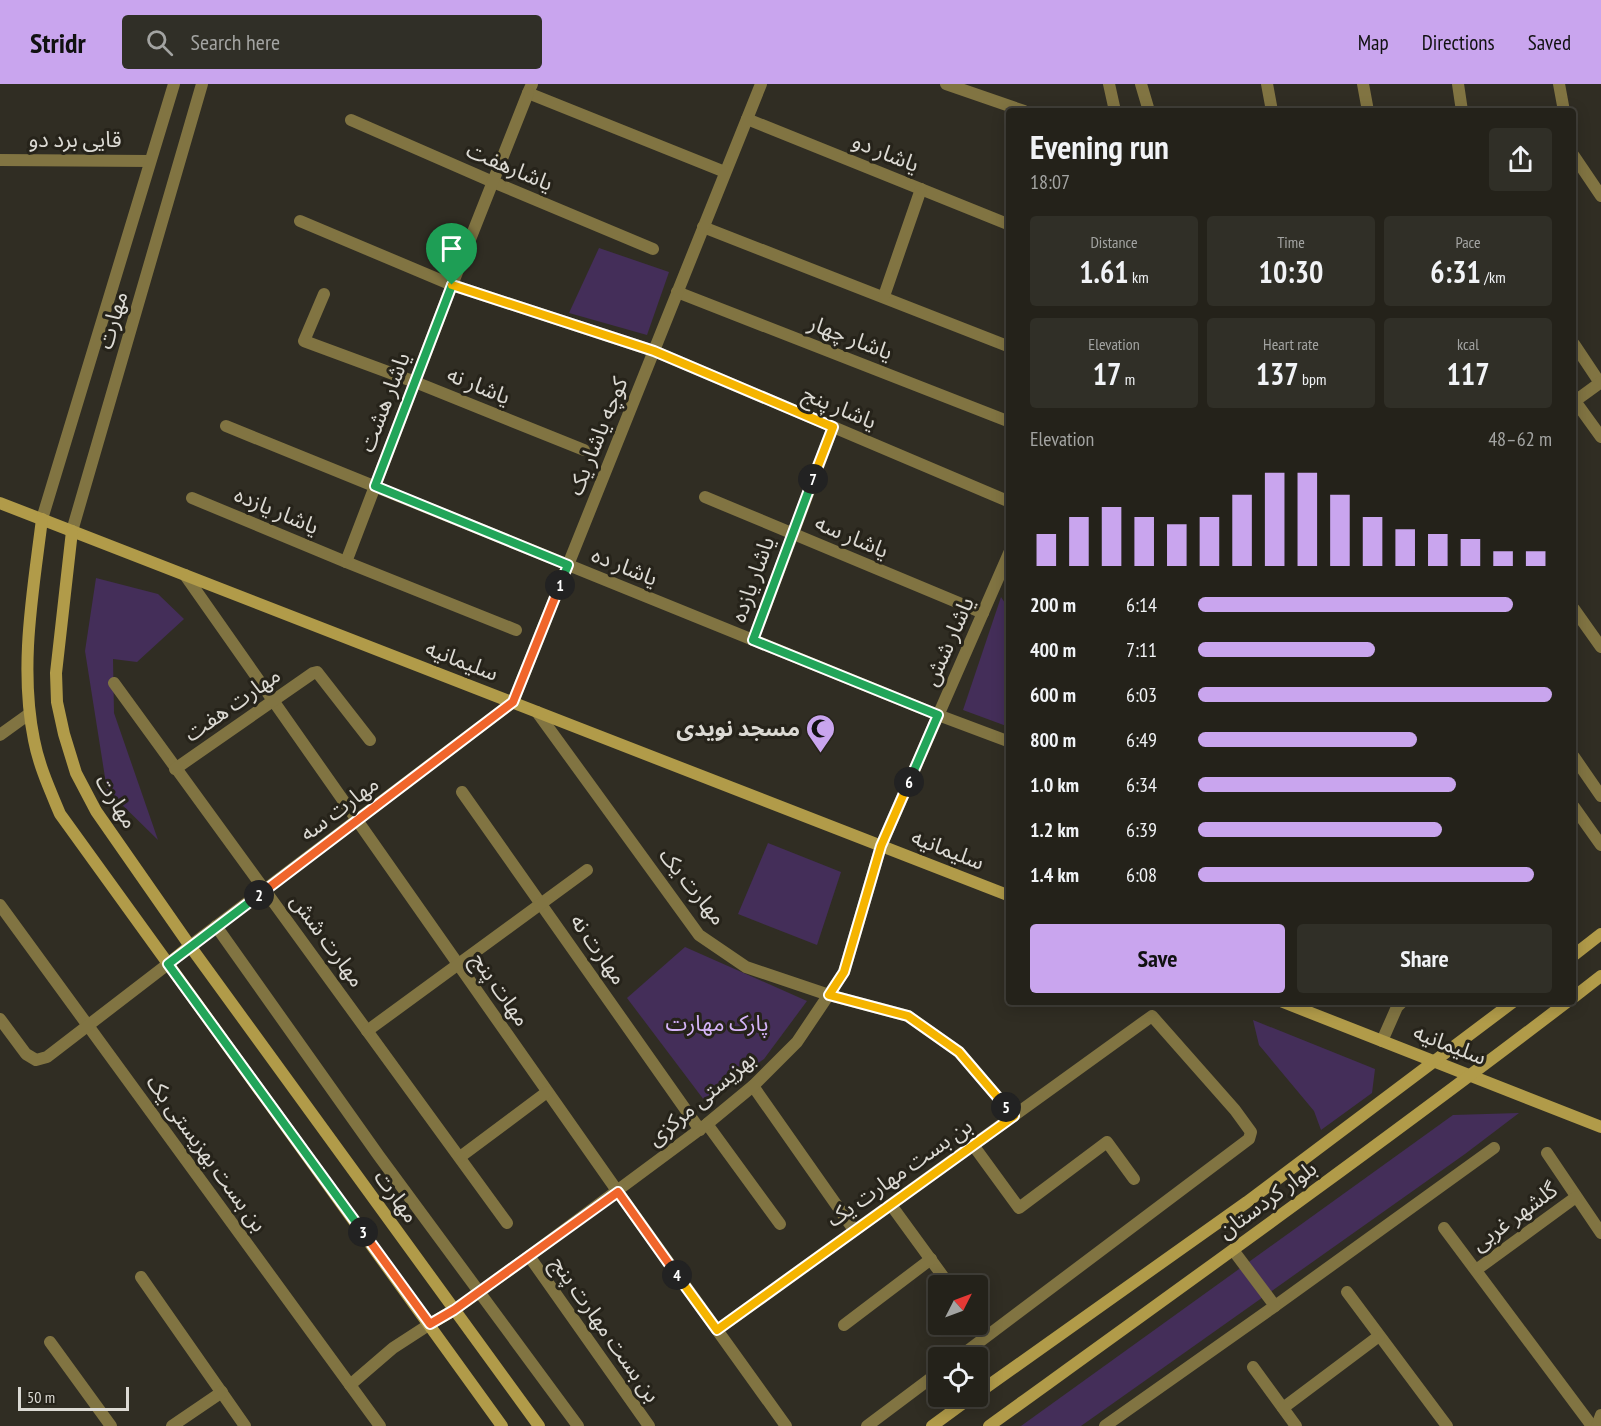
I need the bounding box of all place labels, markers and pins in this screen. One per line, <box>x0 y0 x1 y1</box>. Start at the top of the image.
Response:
pin <box>426 223 477 285</box>
pin: 7 <box>798 464 828 494</box>
pin: 1 <box>545 570 575 600</box>
mosque icon: مسجد نویدی <box>805 712 837 754</box>
place label: مسجد نویدی <box>676 714 800 742</box>
pin: 6 <box>894 767 924 797</box>
pin: 2 <box>244 880 274 910</box>
pin: 5 <box>991 1092 1021 1122</box>
pin: 3 <box>348 1217 378 1247</box>
pin: 4 <box>662 1260 692 1290</box>

